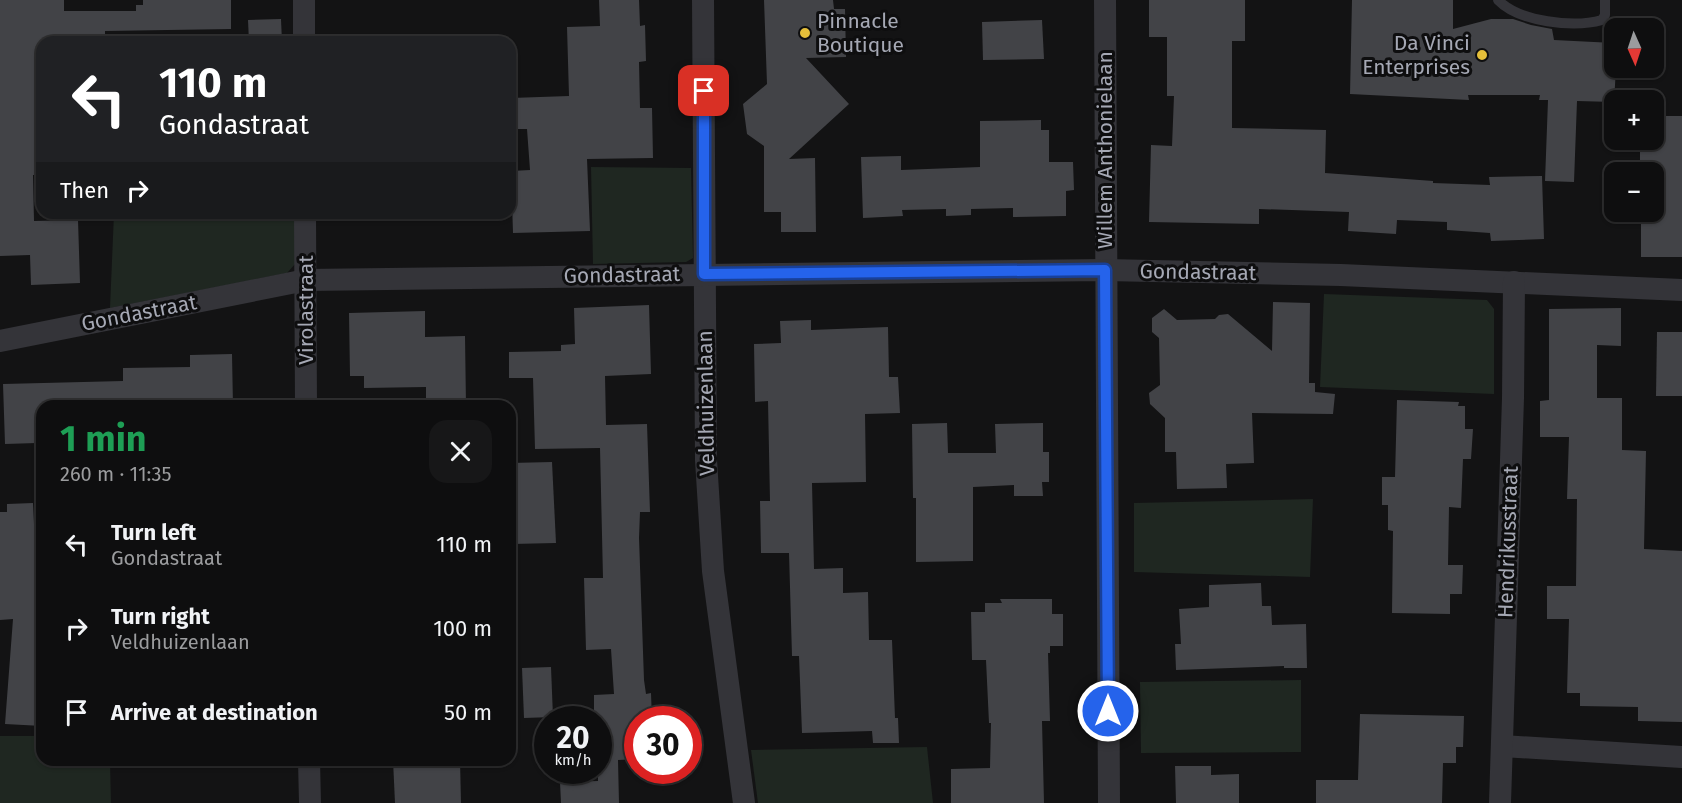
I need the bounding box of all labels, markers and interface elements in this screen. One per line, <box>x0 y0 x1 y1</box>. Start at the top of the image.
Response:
place label: Pinnacle Boutique <box>817 8 904 58</box>
north arrow <box>1604 18 1664 78</box>
map controls <box>1604 18 1664 222</box>
marker: Pinnacle Boutique <box>798 26 812 40</box>
place label: Da Vinci Enterprises <box>1362 30 1470 80</box>
marker: Da Vinci Enterprises <box>1475 48 1489 62</box>
street label: Willem Anthonielaan <box>1092 51 1118 249</box>
text: 110 m <box>159 58 267 108</box>
icon: left <box>60 60 138 138</box>
pin <box>678 65 729 116</box>
icon: arrive <box>687 74 720 107</box>
button: + <box>1604 90 1664 150</box>
text: Gondastraat <box>159 109 309 141</box>
button: − <box>1604 162 1664 222</box>
icon: right <box>121 174 154 207</box>
text: Then <box>60 177 109 204</box>
street label: Virolastraat <box>293 255 319 365</box>
street label: Gondastraat <box>1139 258 1257 286</box>
street label: Gondastraat <box>563 261 681 289</box>
street label: Gondastraat <box>79 289 199 337</box>
street label: Veldhuizenlaan <box>692 330 720 476</box>
text: 1 min <box>60 417 147 461</box>
button: close <box>429 420 492 483</box>
text: 260 m · 11:35 <box>60 462 172 486</box>
street label: Hendrikusstraat <box>1492 465 1524 618</box>
text: Turn left <box>111 519 196 546</box>
icon: left <box>60 528 93 561</box>
text: 110 m <box>436 531 492 558</box>
text: Gondastraat <box>111 546 222 570</box>
text: Turn right <box>111 603 210 630</box>
icon: right <box>60 612 93 645</box>
text: 100 m <box>433 615 492 642</box>
text: Veldhuizenlaan <box>111 630 250 654</box>
position arrow <box>1076 679 1140 743</box>
icon: arrive <box>60 696 93 729</box>
text: Arrive at destination <box>111 699 318 726</box>
text: 50 m <box>444 699 492 726</box>
speed limit sign: 30 <box>624 706 702 784</box>
text: 20 <box>556 720 590 756</box>
text: km/h <box>554 751 592 769</box>

